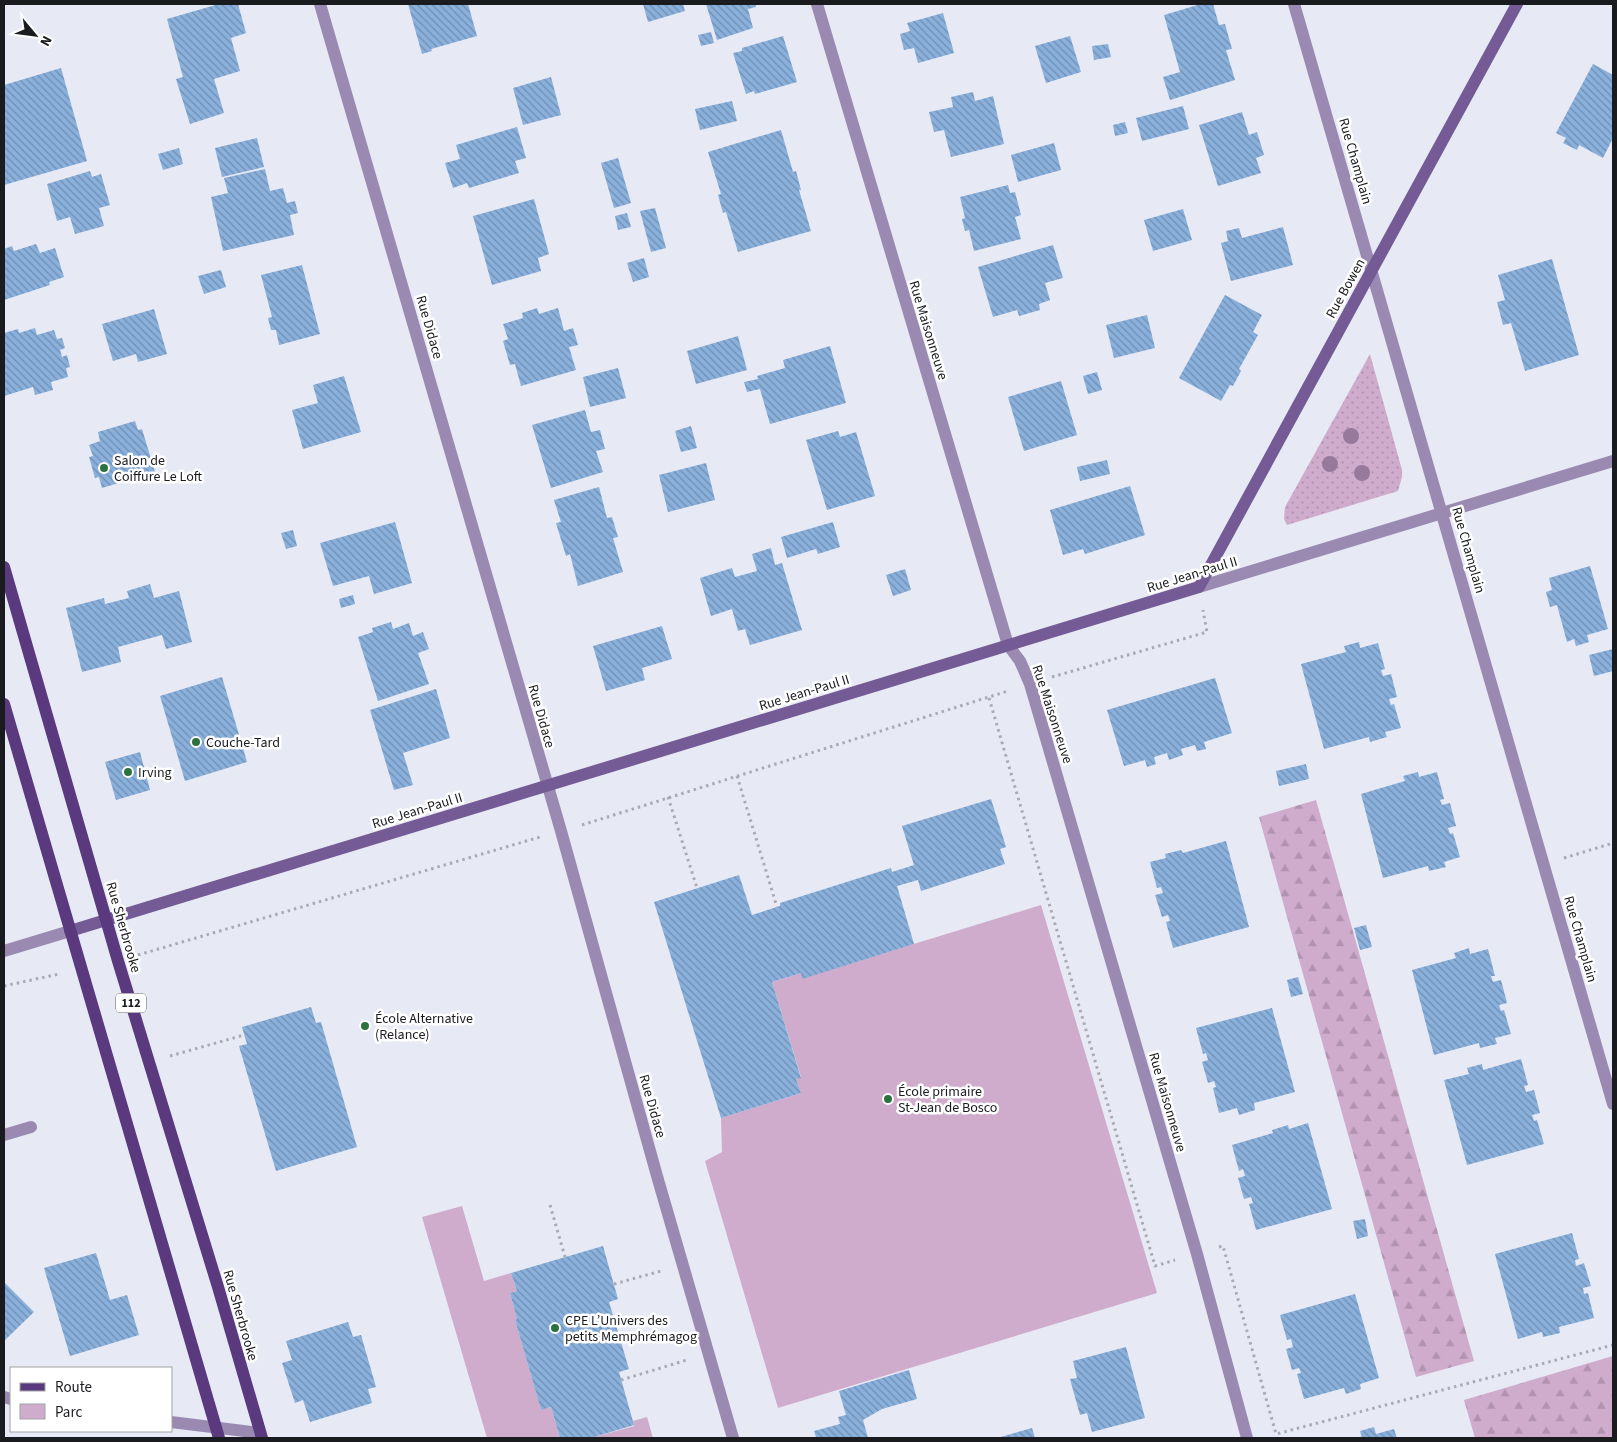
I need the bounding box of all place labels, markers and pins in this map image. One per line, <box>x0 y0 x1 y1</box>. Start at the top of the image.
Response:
place label: Salon de Coiffure Le Loft <box>114 451 203 487</box>
marker: Salon de Coiffure Le Loft <box>98 462 110 474</box>
place label: Couche-Tard <box>206 733 280 753</box>
marker: Couche-Tard <box>190 736 202 748</box>
place label: Irving <box>138 763 172 783</box>
marker: Irving <box>122 766 134 778</box>
place label: École Alternative (Relance) <box>375 1009 473 1045</box>
marker: École Alternative (Relance) <box>359 1020 371 1032</box>
place label: École primaire St-Jean de Bosco <box>898 1082 997 1118</box>
marker: École primaire St-Jean de Bosco <box>882 1093 894 1105</box>
place label: CPE L’Univers des petits Memphrémagog <box>565 1311 697 1347</box>
marker: CPE L’Univers des petits Memphrémagog <box>549 1322 561 1334</box>

